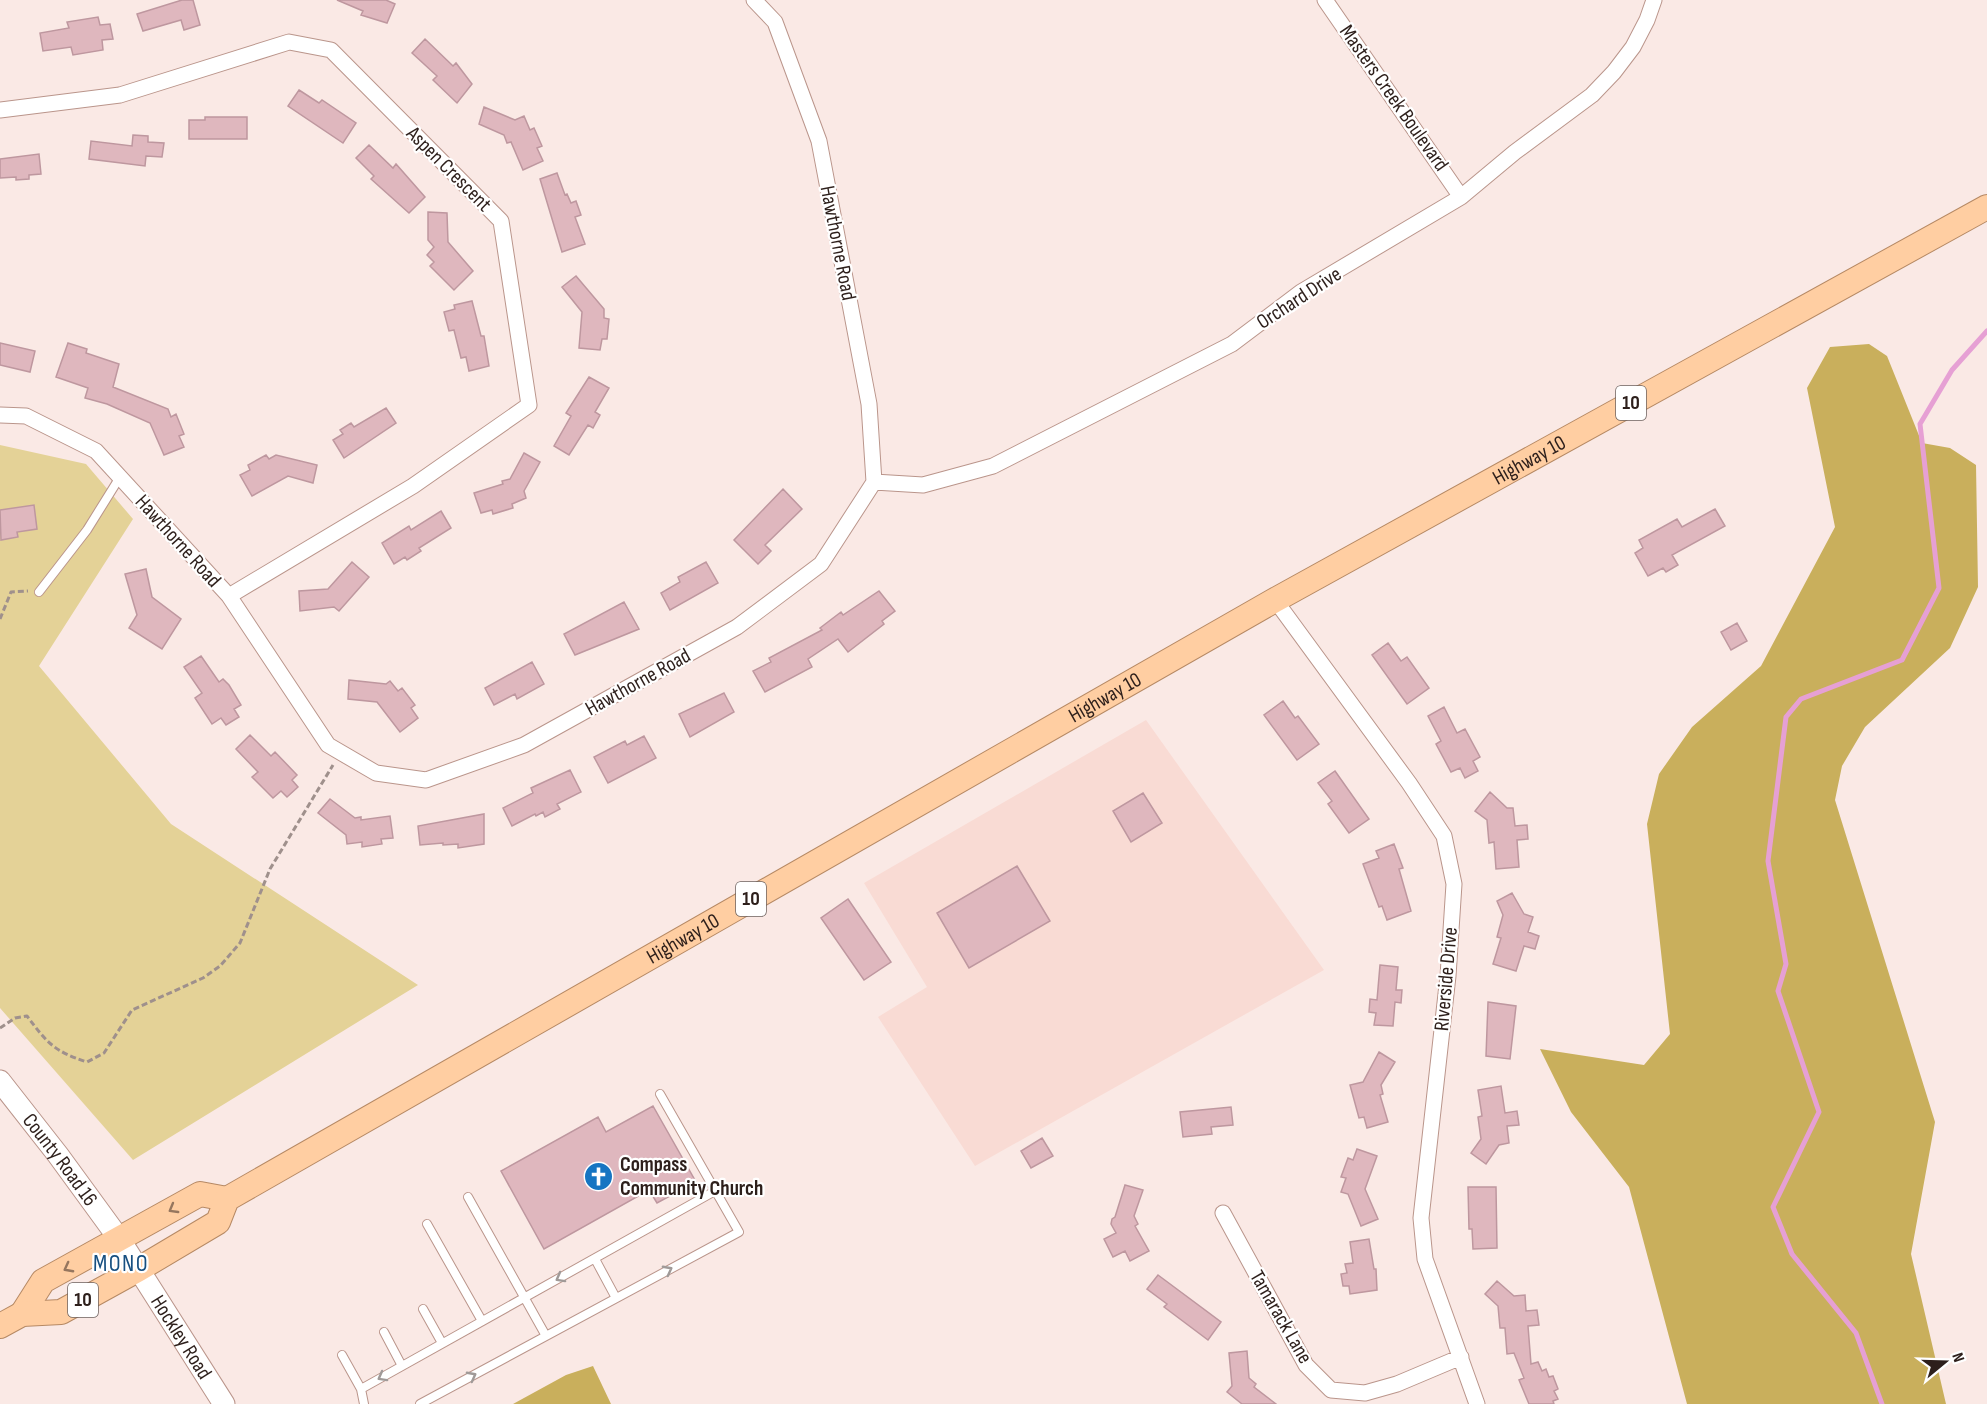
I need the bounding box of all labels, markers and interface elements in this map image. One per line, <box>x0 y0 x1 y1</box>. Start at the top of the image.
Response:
street label: Masters Creek Boulevard <box>1334 20 1454 176</box>
street label: Aspen Crescent <box>401 121 497 217</box>
street label: Hawthorne Road <box>815 184 861 302</box>
street label: Orchard Drive <box>1252 261 1346 335</box>
road number: 10 <box>1616 386 1646 420</box>
street label: Highway 10 <box>1488 430 1570 490</box>
street label: Hawthorne Road <box>130 489 226 593</box>
street label: Hawthorne Road <box>581 643 695 721</box>
street label: Highway 10 <box>1064 667 1146 728</box>
road number: 10 <box>736 882 766 916</box>
street label: Highway 10 <box>642 908 724 969</box>
street label: Riverside Drive <box>1429 926 1463 1032</box>
street label: County Road 16 <box>17 1108 103 1211</box>
place label: Compass Community Church <box>620 1152 763 1201</box>
church icon: Compass Community Church <box>583 1160 615 1192</box>
one-way arrow <box>169 1202 179 1214</box>
district label: MONO <box>93 1249 149 1278</box>
one-way arrow <box>64 1261 74 1272</box>
one-way arrow <box>662 1266 672 1277</box>
street label: Tamarack Lane <box>1244 1266 1318 1368</box>
one-way arrow <box>555 1271 566 1282</box>
road number: 10 <box>68 1283 98 1317</box>
street label: Hockley Road <box>146 1290 217 1384</box>
north arrow <box>1915 1332 1975 1392</box>
text: N <box>1947 1350 1968 1365</box>
one-way arrow <box>377 1370 388 1381</box>
one-way arrow <box>466 1372 476 1383</box>

